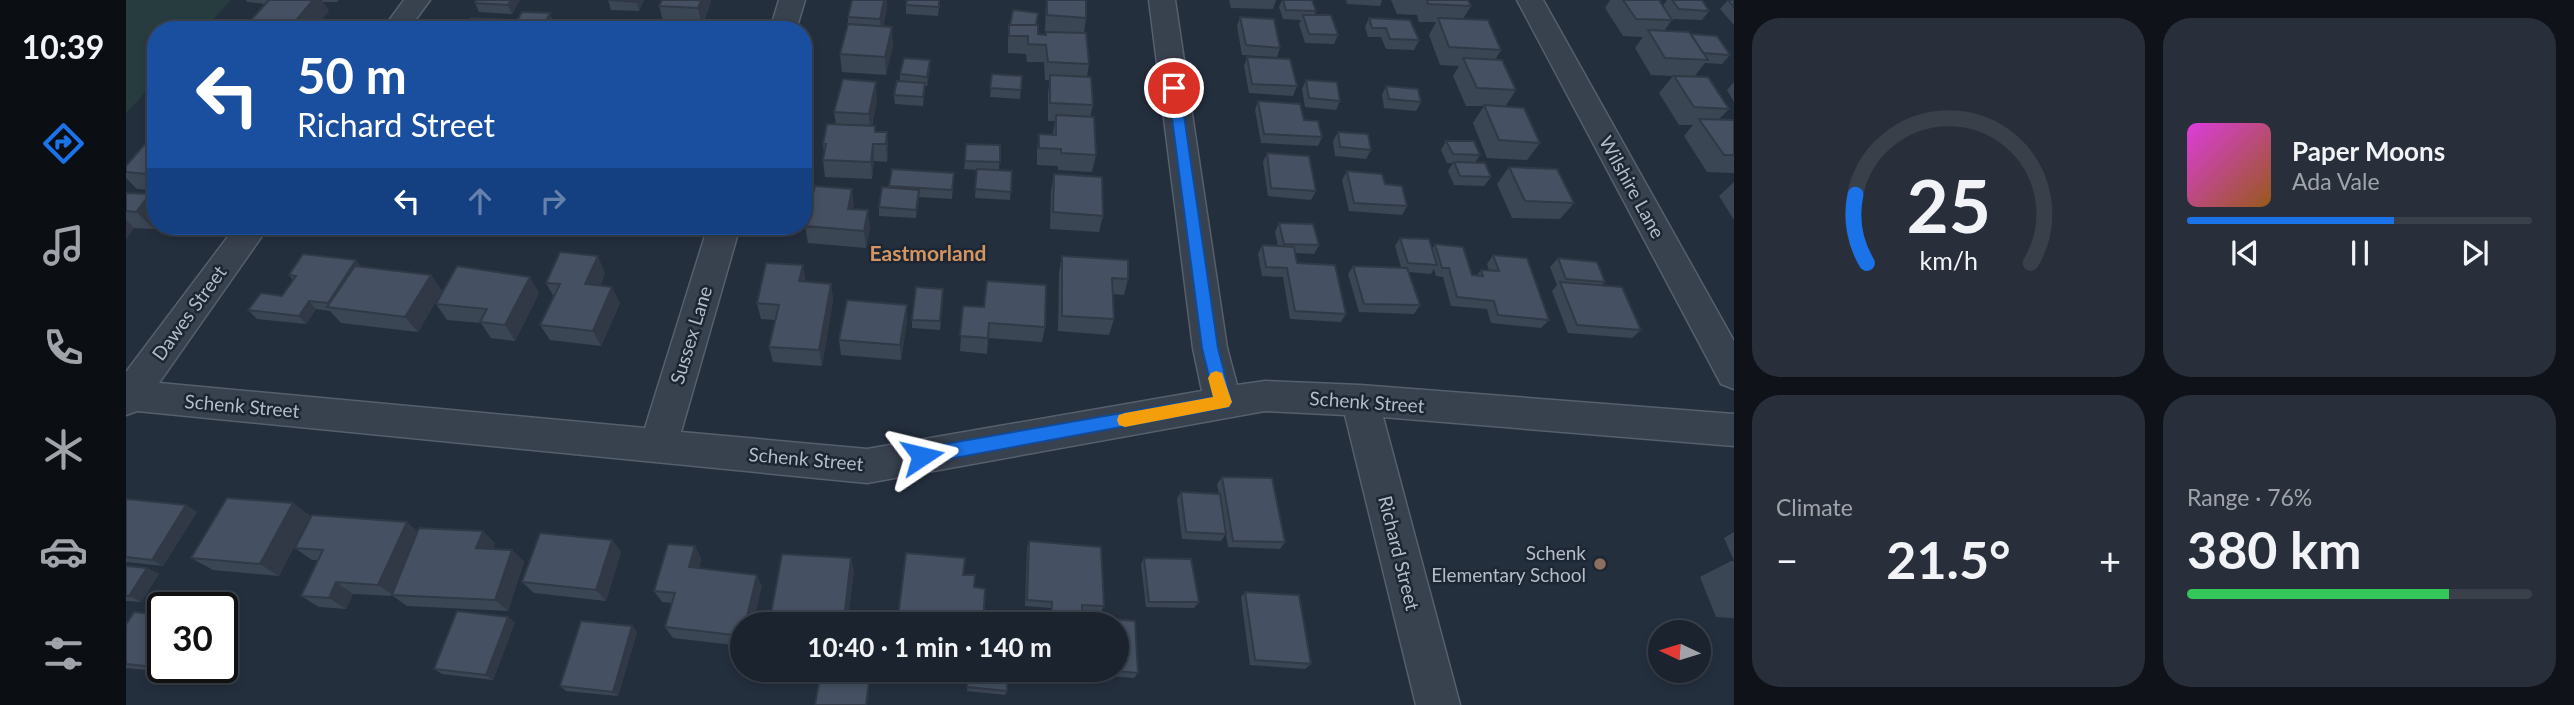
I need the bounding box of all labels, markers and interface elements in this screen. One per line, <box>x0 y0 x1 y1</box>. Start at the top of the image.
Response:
text: 10:39 <box>22 27 104 66</box>
text: 50 m <box>297 46 407 104</box>
icon: left <box>182 49 273 140</box>
pin <box>1144 58 1204 118</box>
icon: arrive <box>1155 69 1193 107</box>
text: Richard Street <box>297 105 495 144</box>
icon: directions <box>39 119 88 168</box>
street label: Wilshire Lane <box>1595 132 1670 242</box>
text: Paper Moons <box>2292 135 2445 167</box>
text: 25 <box>1906 162 1991 250</box>
text: Ada Vale <box>2292 167 2380 195</box>
icon: left <box>388 182 426 220</box>
icon: ahead <box>461 182 499 220</box>
icon: right <box>534 182 572 220</box>
icon: music <box>39 221 88 270</box>
icon: previous <box>2226 234 2264 272</box>
icon: pause <box>2341 234 2379 272</box>
icon: next <box>2456 234 2494 272</box>
district label: Eastmorland <box>870 240 986 265</box>
text: km/h <box>1919 245 1978 275</box>
street label: Dawes Street <box>147 261 231 365</box>
street label: Sussex Lane <box>665 283 716 387</box>
icon: phone <box>39 323 88 372</box>
street label: Schenk Street <box>1309 386 1425 417</box>
street label: Schenk Street <box>184 389 301 422</box>
position arrow <box>885 419 959 493</box>
icon: climate <box>39 425 88 474</box>
street label: Schenk Street <box>748 442 865 475</box>
text: Range · 76% <box>2187 483 2312 511</box>
street label: Richard Street <box>1374 493 1425 613</box>
text: Climate <box>1776 493 1853 521</box>
text: 380 km <box>2187 518 2361 580</box>
icon: car <box>39 527 88 576</box>
text: 21.5° <box>1886 528 2011 590</box>
text: − <box>1776 537 1798 583</box>
text: + <box>2099 537 2121 583</box>
place label: Schenk Elementary School <box>1431 541 1586 586</box>
marker: Schenk Elementary School <box>1592 556 1608 572</box>
speed limit sign: 30 <box>147 592 238 683</box>
north arrow <box>1648 620 1712 682</box>
map controls <box>1648 620 1711 683</box>
icon: filters <box>39 629 88 678</box>
text: 10:40 · 1 min · 140 m <box>807 631 1052 663</box>

